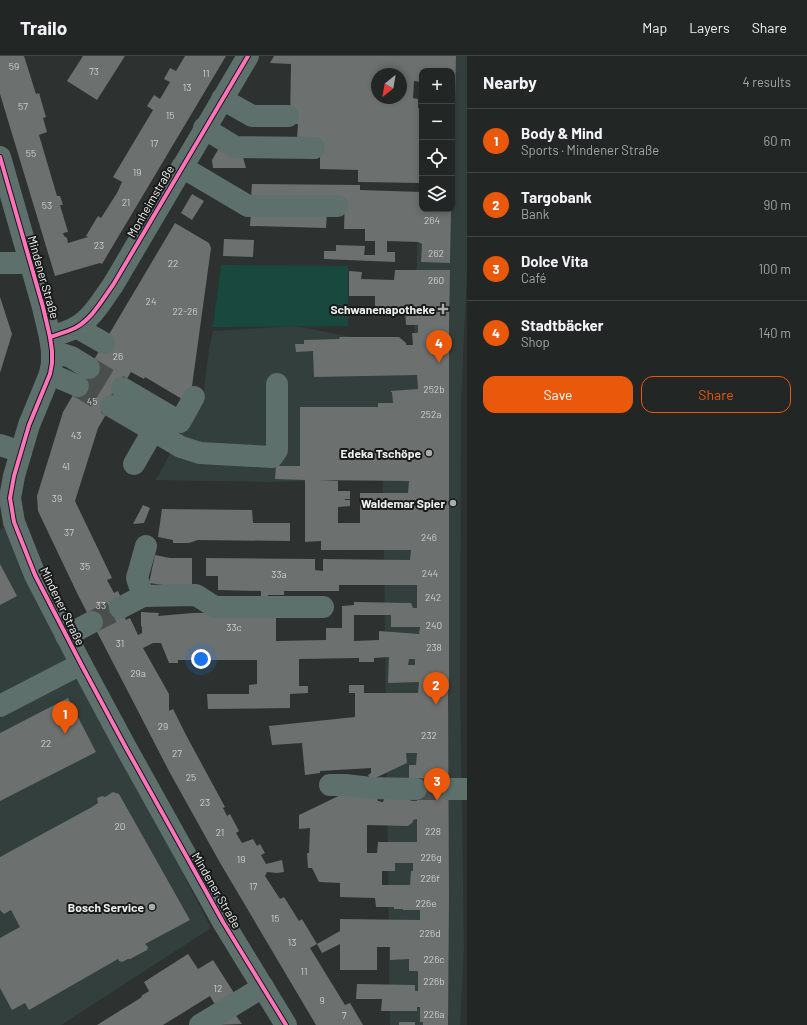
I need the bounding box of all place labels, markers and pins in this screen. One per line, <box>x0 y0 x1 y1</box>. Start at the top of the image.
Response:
place label: Schwanenapotheke <box>330 302 435 316</box>
marker: Schwanenapotheke <box>438 304 448 314</box>
pin: 4 <box>426 330 452 363</box>
place label: Edeka Tschöpe <box>341 446 421 460</box>
marker: Edeka Tschöpe <box>424 448 434 458</box>
place label: Waldemar Spier <box>361 496 445 510</box>
marker: Waldemar Spier <box>448 498 458 508</box>
pin: 2 <box>423 672 449 705</box>
pin: 1 <box>52 701 78 734</box>
pin: 3 <box>424 768 450 801</box>
place label: Bosch Service <box>68 900 144 914</box>
marker: Bosch Service <box>147 902 157 912</box>

